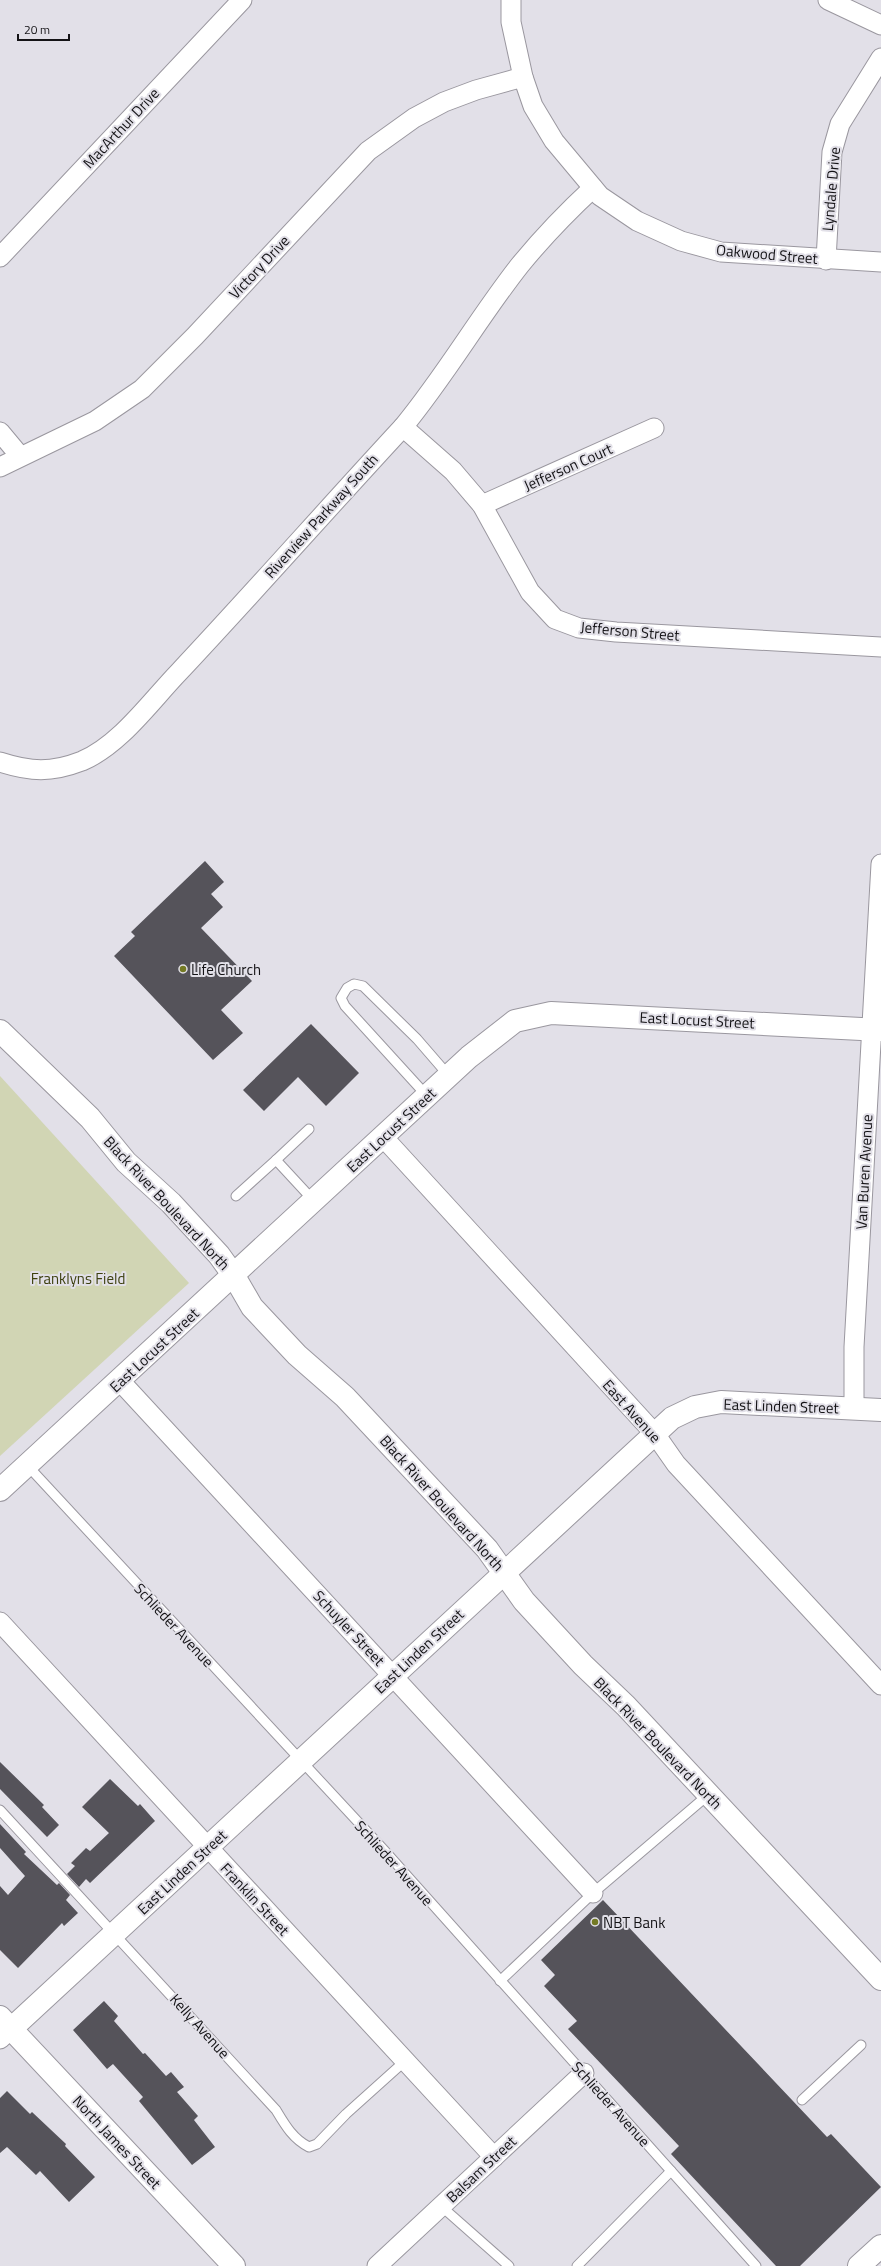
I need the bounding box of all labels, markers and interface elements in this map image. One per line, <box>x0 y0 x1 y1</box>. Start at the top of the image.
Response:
scale bar <box>18 16 69 42</box>
text: 20 m <box>24 20 50 39</box>
street label: MacArthur Drive <box>77 82 165 174</box>
street label: Lyndale Drive <box>816 146 846 232</box>
street label: Victory Drive <box>223 230 295 304</box>
street label: Oakwood Street <box>715 238 819 270</box>
street label: Jefferson Court <box>520 437 617 497</box>
street label: Riverview Parkway South <box>259 449 383 583</box>
street label: Jefferson Street <box>580 615 681 647</box>
place label: Life Church <box>191 958 261 981</box>
marker: Life Church <box>178 964 188 974</box>
street label: East Locust Street <box>639 1006 756 1035</box>
street label: East Locust Street <box>341 1082 441 1178</box>
street label: Van Buren Avenue <box>849 1114 879 1230</box>
street label: Black River Boulevard North <box>98 1131 236 1275</box>
park label: Franklyns Field <box>31 1267 125 1290</box>
street label: East Locust Street <box>104 1302 204 1398</box>
street label: East Avenue <box>597 1374 667 1448</box>
street label: East Linden Street <box>723 1392 840 1420</box>
street label: Black River Boulevard North <box>374 1430 510 1576</box>
street label: Schlieder Avenue <box>129 1578 219 1672</box>
street label: Schuyler Street <box>308 1585 391 1672</box>
street label: East Linden Street <box>369 1603 470 1699</box>
street label: Black River Boulevard North <box>588 1672 728 1814</box>
street label: Schlieder Avenue <box>349 1815 439 1911</box>
street label: East Linden Street <box>132 1824 233 1920</box>
street label: Franklin Street <box>215 1857 295 1941</box>
place label: NBT Bank <box>603 1911 665 1934</box>
marker: NBT Bank <box>590 1917 600 1927</box>
street label: Kelly Avenue <box>165 1988 235 2064</box>
street label: Schlieder Avenue <box>566 2056 656 2152</box>
street label: North James Street <box>67 2090 167 2195</box>
street label: Balsam Street <box>441 2130 522 2208</box>

